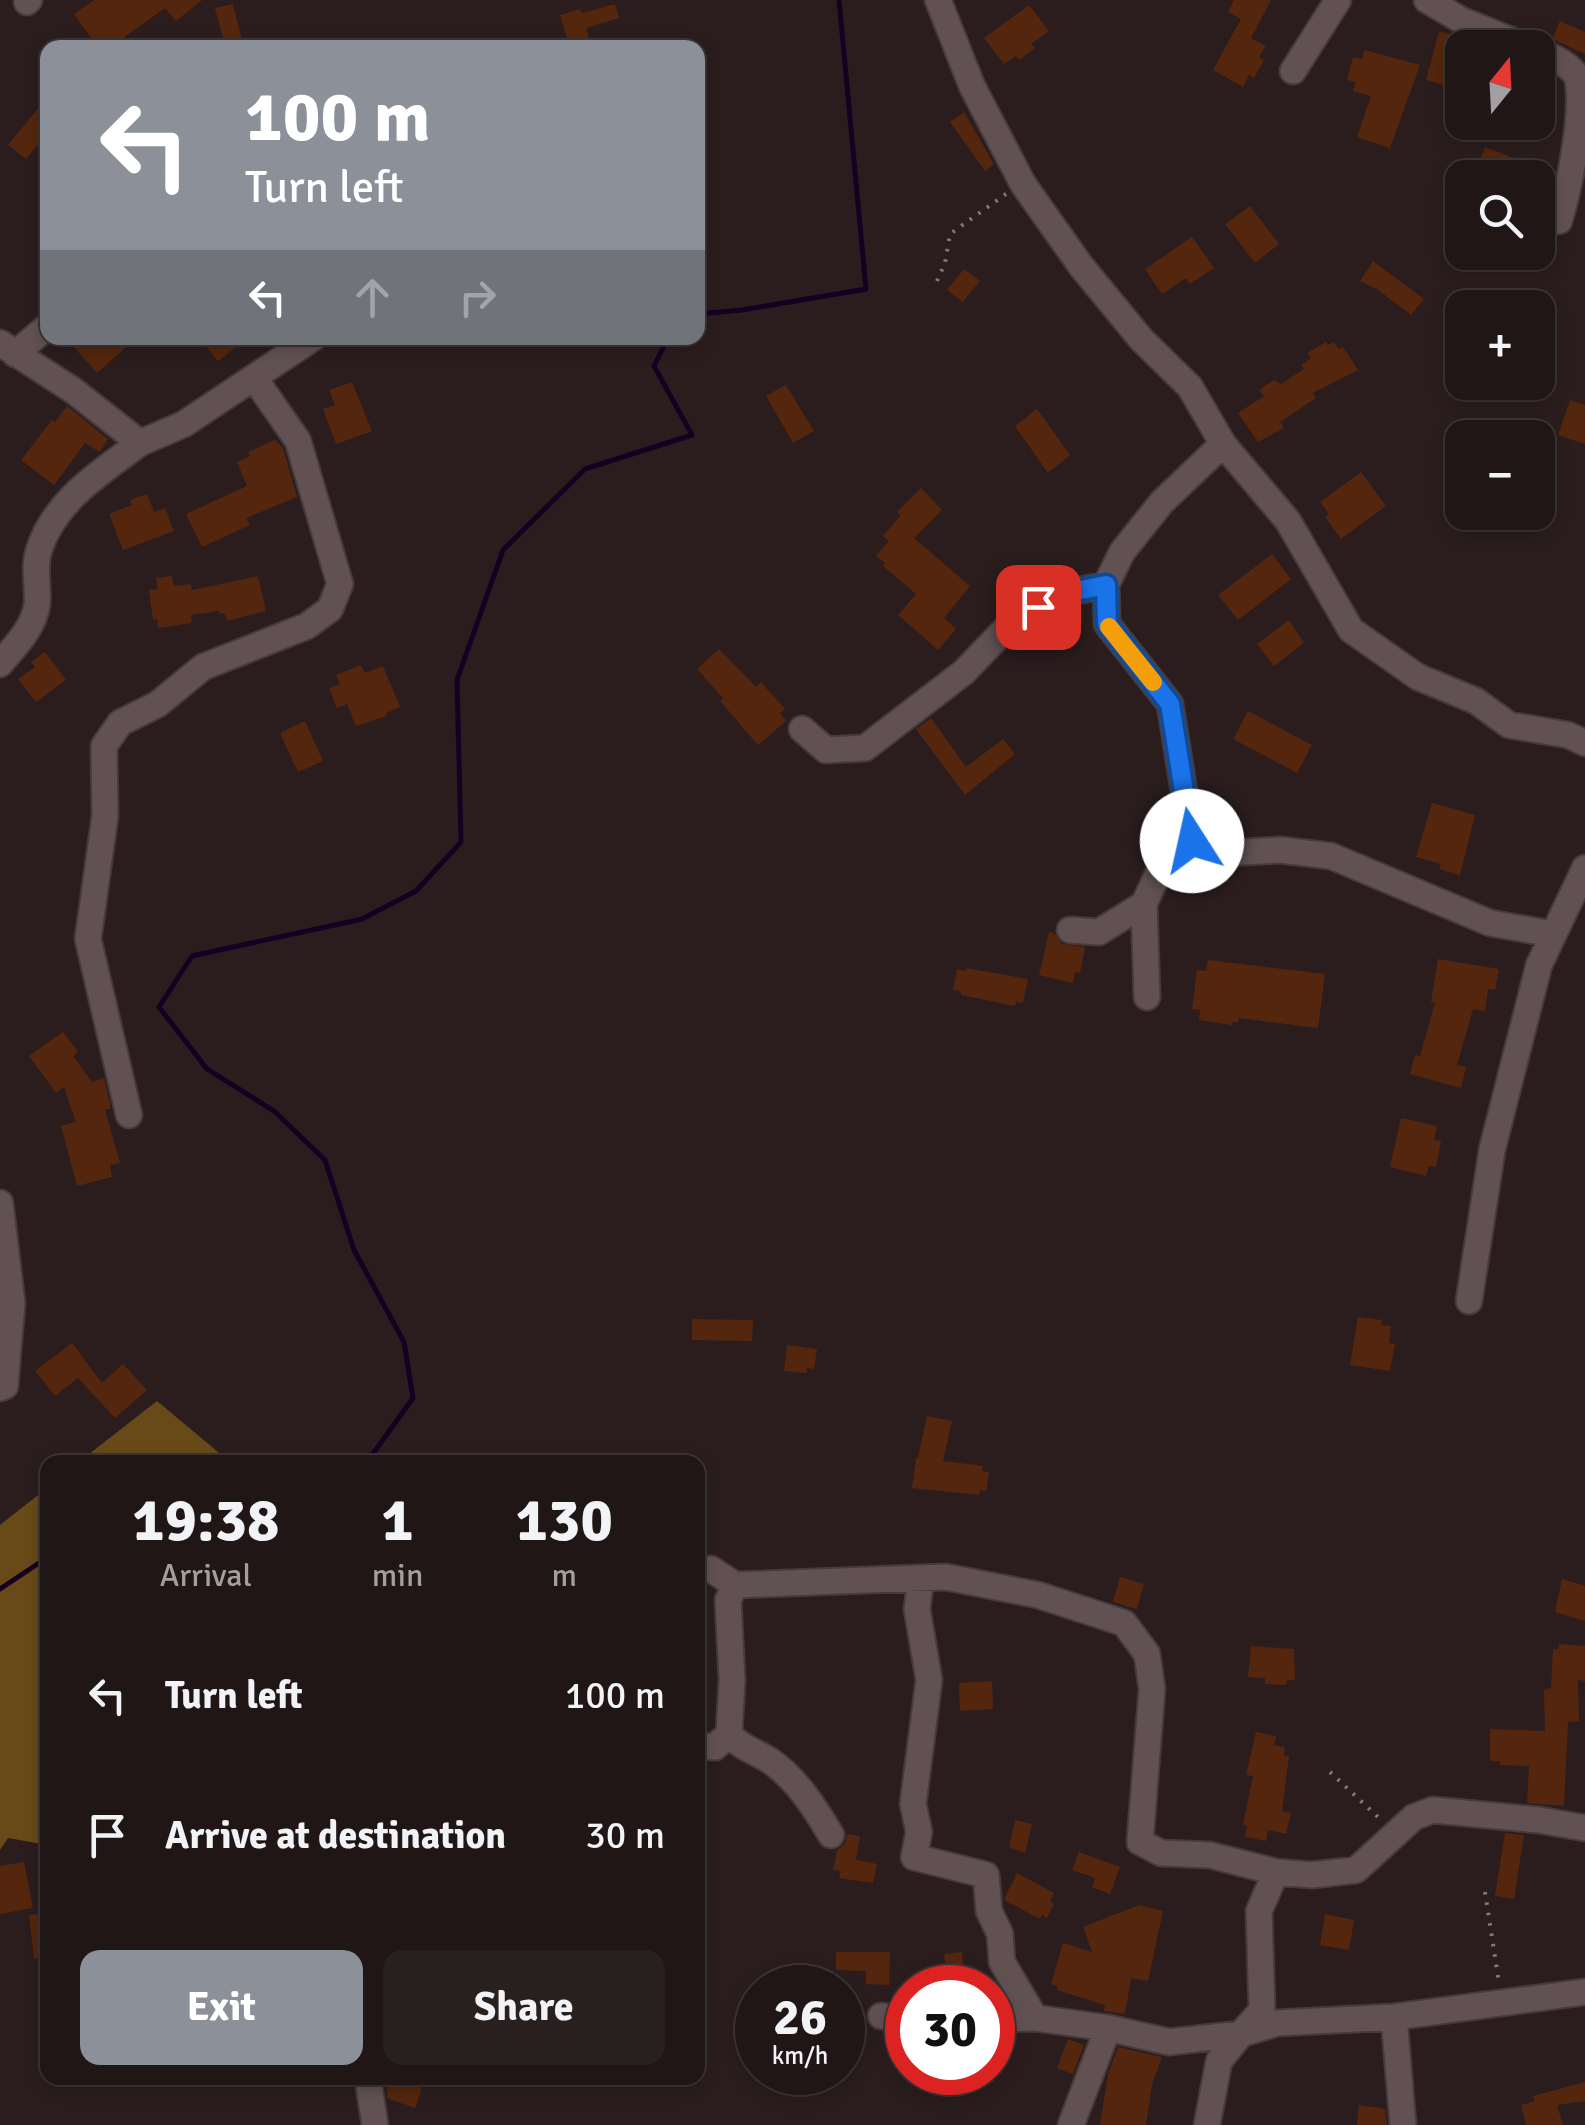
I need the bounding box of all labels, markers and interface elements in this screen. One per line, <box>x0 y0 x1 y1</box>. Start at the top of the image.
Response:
north arrow <box>1445 30 1555 140</box>
map controls <box>1445 30 1555 530</box>
text: 100 m <box>245 74 430 160</box>
icon: left <box>80 80 210 210</box>
text: Turn left <box>245 160 404 215</box>
button: search <box>1445 160 1555 270</box>
icon: left <box>240 270 295 325</box>
icon: ahead <box>345 270 400 325</box>
icon: right <box>450 270 505 325</box>
button: + <box>1445 290 1555 400</box>
button: − <box>1445 420 1555 530</box>
pin <box>996 565 1081 650</box>
icon: arrive <box>1011 580 1066 635</box>
position arrow <box>1140 789 1244 893</box>
text: 19:38 <box>132 1484 280 1558</box>
text: 1 <box>381 1484 414 1558</box>
text: 130 <box>516 1484 613 1558</box>
text: Arrival <box>160 1556 252 1595</box>
text: min <box>372 1556 423 1595</box>
text: m <box>551 1556 577 1595</box>
icon: left <box>80 1668 135 1723</box>
text: Turn left <box>165 1672 303 1719</box>
text: 100 m <box>565 1672 665 1719</box>
icon: arrive <box>80 1808 135 1863</box>
text: Arrive at destination <box>165 1812 506 1859</box>
text: 30 m <box>585 1812 665 1859</box>
button: Exit <box>80 1950 363 2065</box>
button: Share <box>383 1950 665 2065</box>
speed limit sign: 30 <box>885 1965 1015 2095</box>
text: 26 <box>773 1987 827 2049</box>
text: km/h <box>772 2040 828 2071</box>

